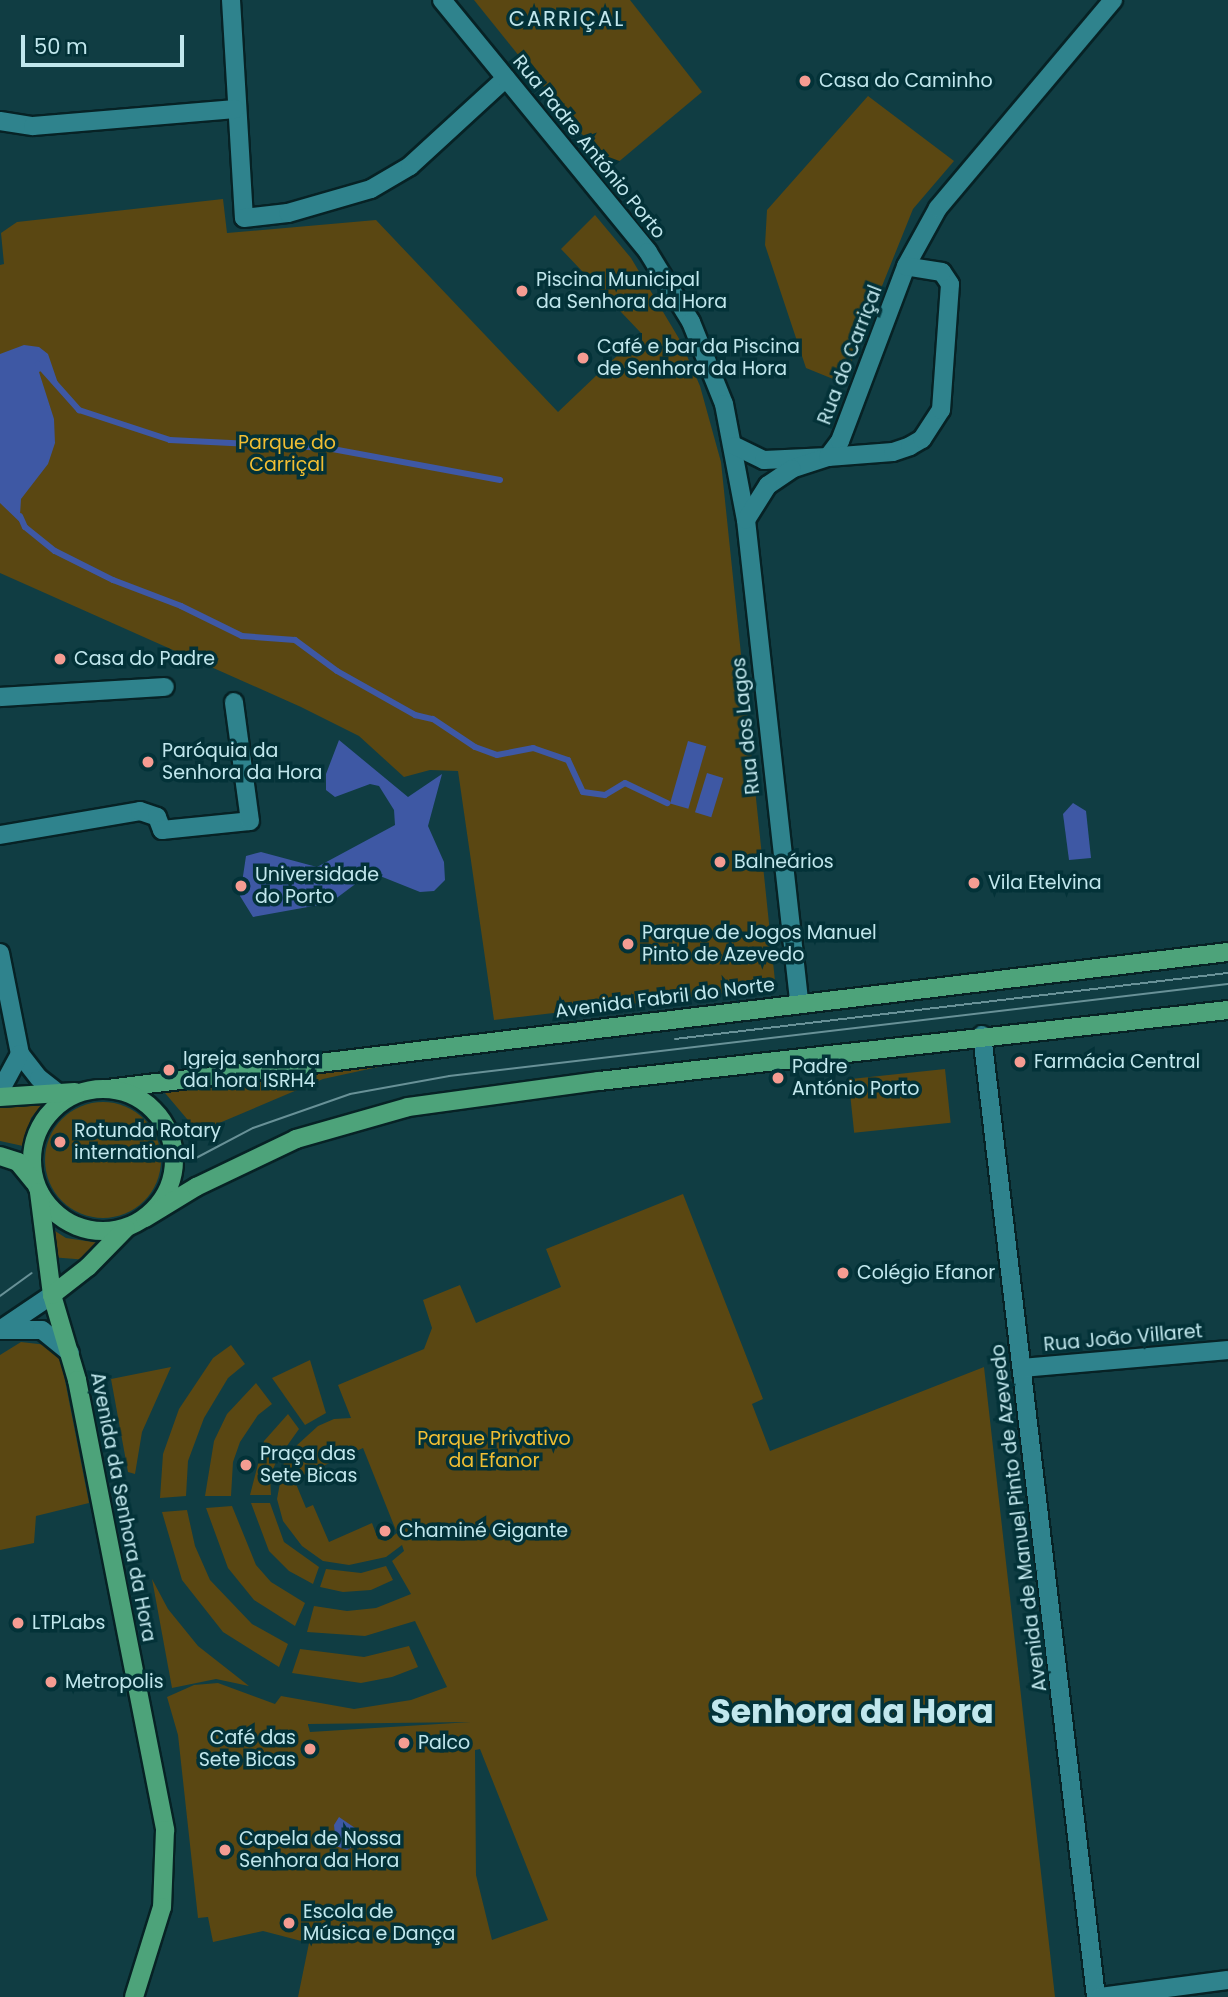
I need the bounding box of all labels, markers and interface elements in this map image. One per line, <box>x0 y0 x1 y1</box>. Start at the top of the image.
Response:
district label: CARRIÇAL <box>510 6 624 32</box>
scale bar <box>24 21 187 65</box>
text: 50 m <box>34 32 88 61</box>
street label: Rua Padre António Porto <box>508 51 670 243</box>
place label: Casa do Caminho <box>819 70 993 92</box>
marker: Casa do Caminho <box>797 73 813 89</box>
place label: Piscina Municipal da Senhora da Hora <box>536 269 727 313</box>
street label: Rua do Carriçal <box>813 282 887 428</box>
marker: Piscina Municipal da Senhora da Hora <box>514 283 530 299</box>
place label: Café e bar da Piscina de Senhora da Hora <box>597 336 800 380</box>
marker: Café e bar da Piscina de Senhora da Hora <box>575 350 591 366</box>
park label: Parque do Carriçal <box>238 432 336 476</box>
place label: Casa do Padre <box>74 648 215 670</box>
marker: Casa do Padre <box>52 651 68 667</box>
street label: Rua dos Lagos <box>727 656 765 796</box>
place label: Paróquia da Senhora da Hora <box>162 740 322 784</box>
marker: Paróquia da Senhora da Hora <box>140 754 156 770</box>
place label: Balneários <box>734 851 834 873</box>
marker: Balneários <box>712 854 728 870</box>
place label: Universidade do Porto <box>255 864 379 908</box>
place label: Vila Etelvina <box>988 872 1102 894</box>
marker: Vila Etelvina <box>966 875 982 891</box>
marker: Universidade do Porto <box>233 878 249 894</box>
place label: Parque de Jogos Manuel Pinto de Azevedo <box>642 922 877 966</box>
marker: Parque de Jogos Manuel Pinto de Azevedo <box>620 936 636 952</box>
street label: Avenida Fabril do Norte <box>554 973 776 1023</box>
place label: Igreja senhora da hora ISRH4 <box>183 1048 320 1092</box>
place label: Farmácia Central <box>1034 1051 1200 1073</box>
marker: Farmácia Central <box>1012 1054 1028 1070</box>
place label: Padre António Porto <box>792 1056 919 1100</box>
marker: Igreja senhora da hora ISRH4 <box>161 1062 177 1078</box>
marker: Padre António Porto <box>770 1070 786 1086</box>
place label: Rotunda Rotary international <box>74 1120 221 1164</box>
marker: Rotunda Rotary international <box>52 1134 68 1150</box>
place label: Colégio Efanor <box>857 1262 995 1284</box>
marker: Colégio Efanor <box>835 1265 851 1281</box>
street label: Rua João Villaret <box>1043 1320 1203 1356</box>
street label: Avenida de Manuel Pinto de Azevedo <box>986 1343 1052 1693</box>
street label: Avenida da Senhora da Hora <box>86 1370 160 1644</box>
park label: Parque Privativo da Efanor <box>417 1428 571 1472</box>
place label: Praça das Sete Bicas <box>260 1443 357 1487</box>
marker: Praça das Sete Bicas <box>238 1457 254 1473</box>
place label: Chaminé Gigante <box>399 1520 568 1542</box>
marker: Chaminé Gigante <box>377 1523 393 1539</box>
place label: LTPLabs <box>32 1612 105 1634</box>
marker: LTPLabs <box>10 1615 26 1631</box>
place label: Metropolis <box>65 1671 164 1693</box>
marker: Metropolis <box>43 1674 59 1690</box>
district label: Senhora da Hora <box>710 1692 994 1732</box>
place label: Café das Sete Bicas <box>199 1727 296 1771</box>
place label: Palco <box>418 1732 470 1754</box>
marker: Palco <box>396 1735 412 1751</box>
marker: Café das Sete Bicas <box>302 1741 318 1757</box>
place label: Capela de Nossa Senhora da Hora <box>239 1828 402 1872</box>
marker: Capela de Nossa Senhora da Hora <box>217 1842 233 1858</box>
place label: Escola de Música e Dança <box>303 1901 455 1945</box>
marker: Escola de Música e Dança <box>281 1915 297 1931</box>

